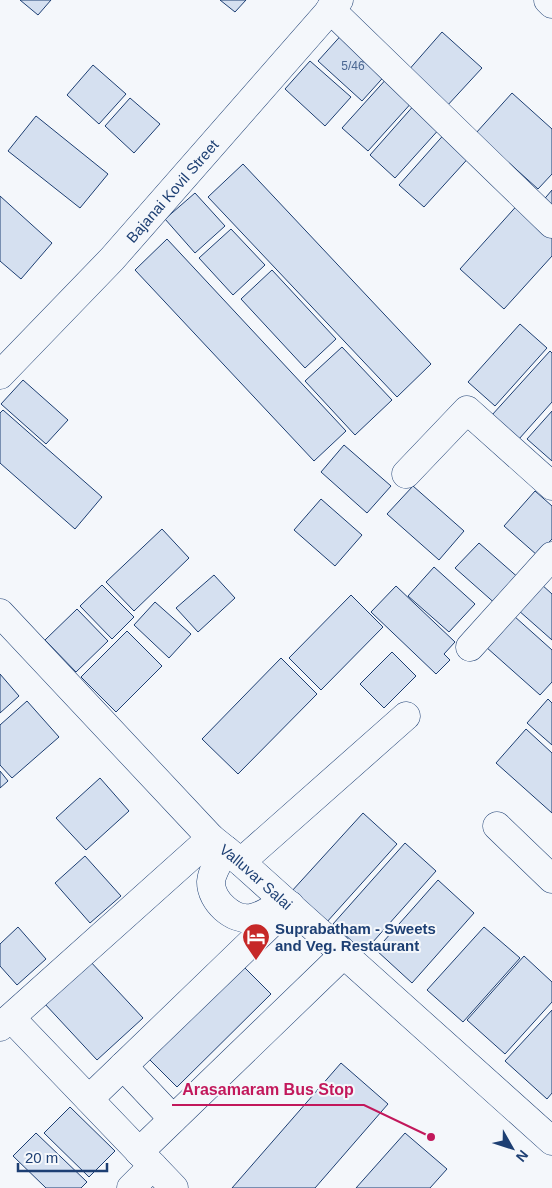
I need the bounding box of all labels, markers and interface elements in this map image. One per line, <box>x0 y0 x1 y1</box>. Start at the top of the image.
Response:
house number: 5/46 <box>341 59 365 73</box>
street label: Bajanai Kovil Street <box>122 135 222 246</box>
street label: Valluvar Salai <box>217 840 296 913</box>
place label: Suprabatham - Sweets and Veg. Restaurant <box>275 920 436 954</box>
hotel icon: Suprabatham - Sweets and Veg. Restaurant <box>241 922 271 961</box>
callout: Arasamaram Bus Stop <box>172 1074 364 1105</box>
text: Arasamaram Bus Stop <box>182 1081 354 1098</box>
north arrow <box>487 1123 537 1173</box>
scale bar <box>18 1140 106 1172</box>
text: N <box>513 1147 532 1165</box>
text: 20 m <box>25 1149 58 1166</box>

